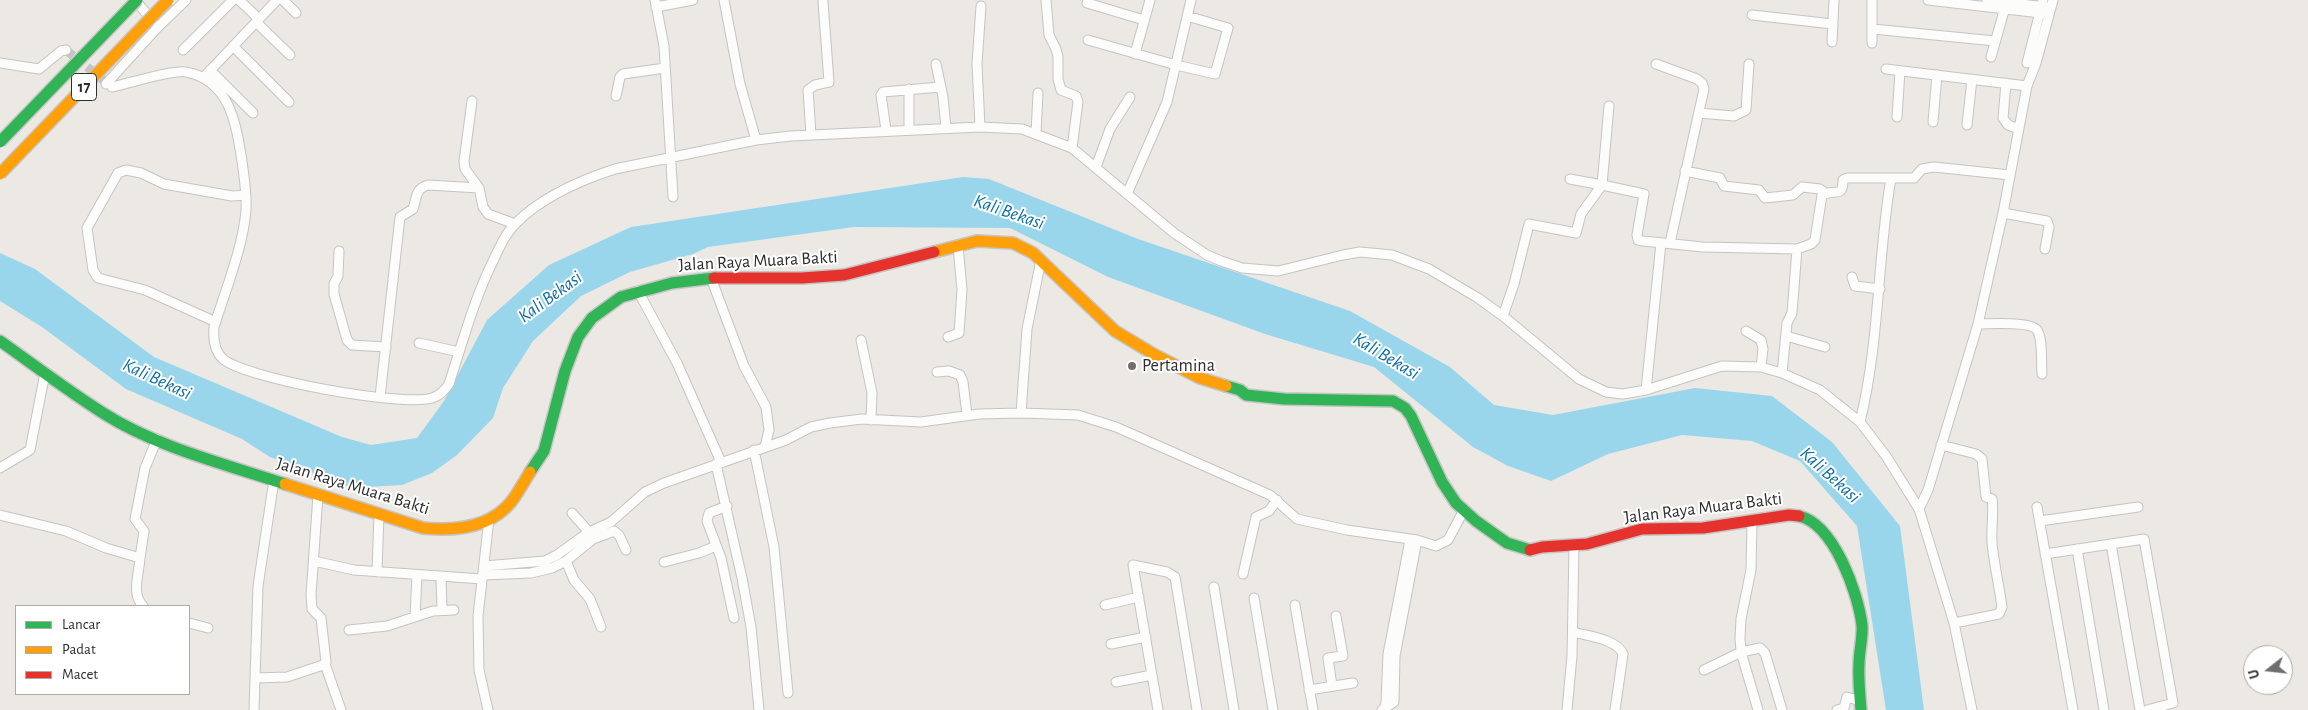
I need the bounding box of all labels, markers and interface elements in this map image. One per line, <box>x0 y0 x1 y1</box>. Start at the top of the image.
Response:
road number: 17 <box>72 74 96 100</box>
water label: Kali Bekasi <box>971 189 1047 235</box>
street label: Jalan Raya Muara Bakti <box>678 246 838 276</box>
water label: Kali Bekasi <box>514 266 586 328</box>
water label: Kali Bekasi <box>1349 327 1423 385</box>
water label: Kali Bekasi <box>119 353 195 405</box>
place label: Pertamina <box>1142 355 1215 377</box>
marker: Pertamina <box>1126 360 1138 372</box>
water label: Kali Bekasi <box>1795 442 1865 508</box>
street label: Jalan Raya Muara Bakti <box>274 452 432 520</box>
street label: Jalan Raya Muara Bakti <box>1623 488 1783 528</box>
legend <box>15 605 190 695</box>
text: Lancar <box>62 617 100 632</box>
text: Padat <box>62 642 96 657</box>
north arrow <box>2243 645 2293 695</box>
text: Macet <box>62 667 98 682</box>
text: U <box>2247 668 2263 680</box>

